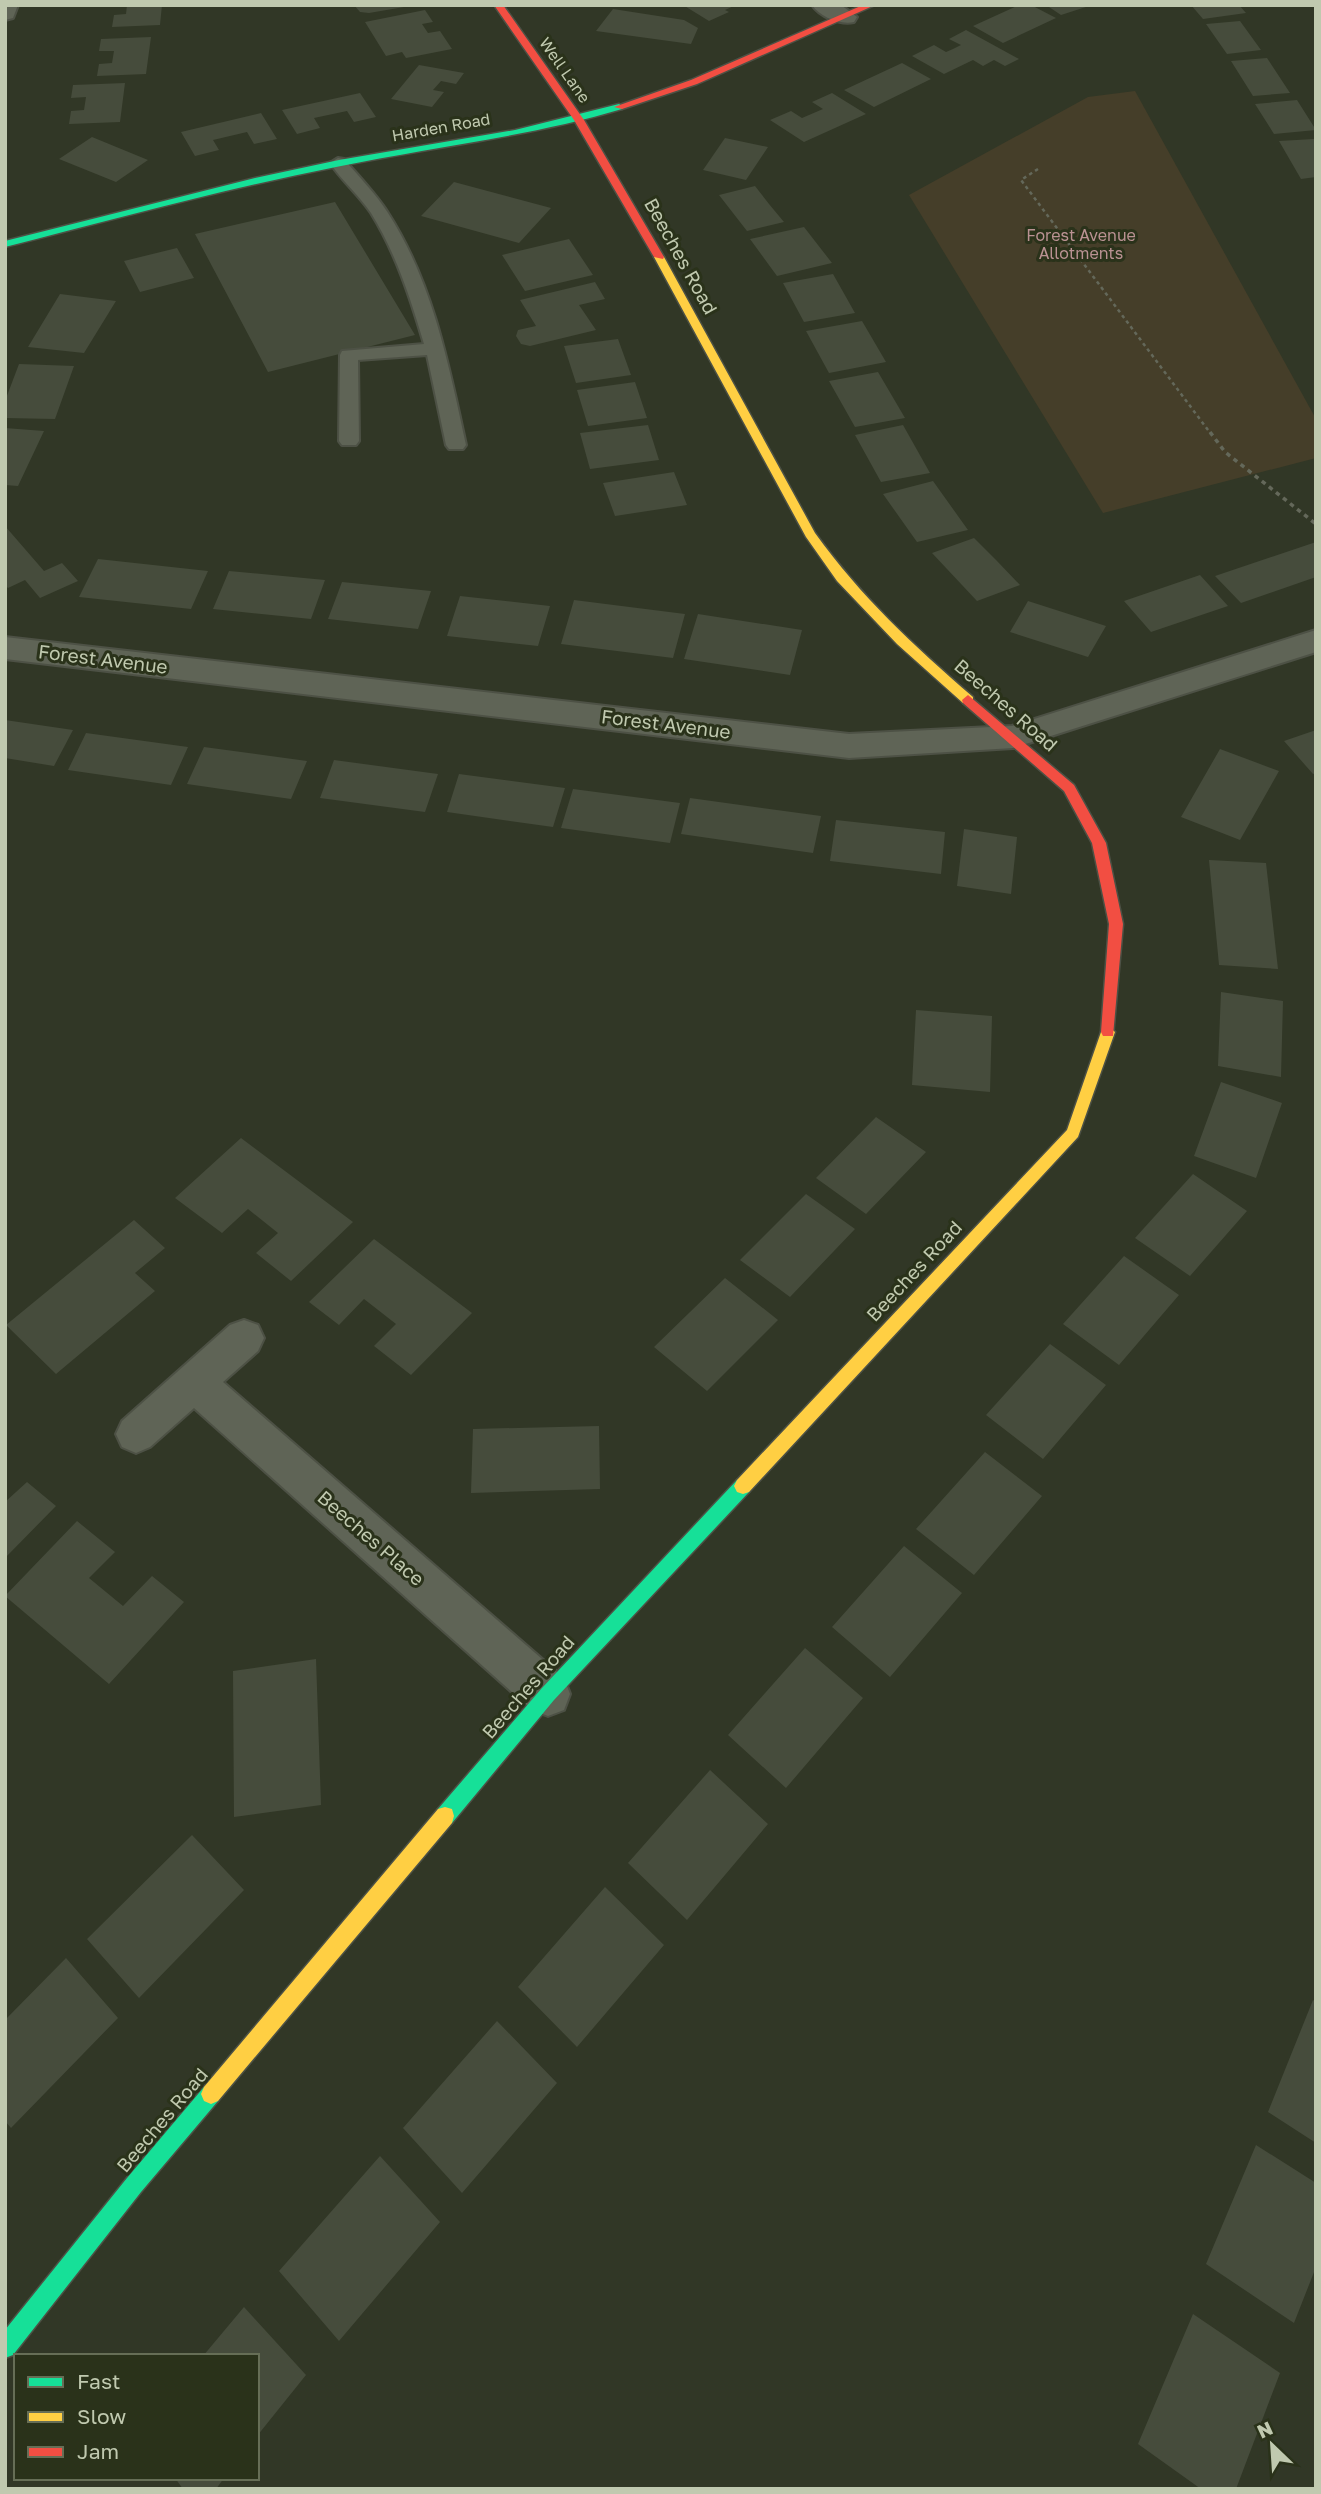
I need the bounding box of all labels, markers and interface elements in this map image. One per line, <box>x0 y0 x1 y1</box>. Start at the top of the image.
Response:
street label: Well Lane <box>535 33 595 107</box>
street label: Harden Road <box>390 109 492 145</box>
street label: Beeches Road <box>640 194 723 318</box>
park label: Forest Avenue Allotments <box>1026 225 1136 263</box>
street label: Forest Avenue <box>37 639 169 678</box>
street label: Beeches Road <box>950 654 1063 756</box>
street label: Forest Avenue <box>600 704 732 743</box>
street label: Beeches Road <box>861 1216 966 1326</box>
street label: Beeches Place <box>313 1485 429 1590</box>
street label: Beeches Road <box>477 1630 579 1743</box>
street label: Beeches Road <box>111 2063 212 2177</box>
legend <box>14 2354 259 2480</box>
text: Fast <box>77 2368 120 2394</box>
text: Slow <box>77 2403 126 2429</box>
north arrow <box>1237 2410 1307 2480</box>
text: N <box>1253 2416 1276 2443</box>
text: Jam <box>77 2438 119 2464</box>

